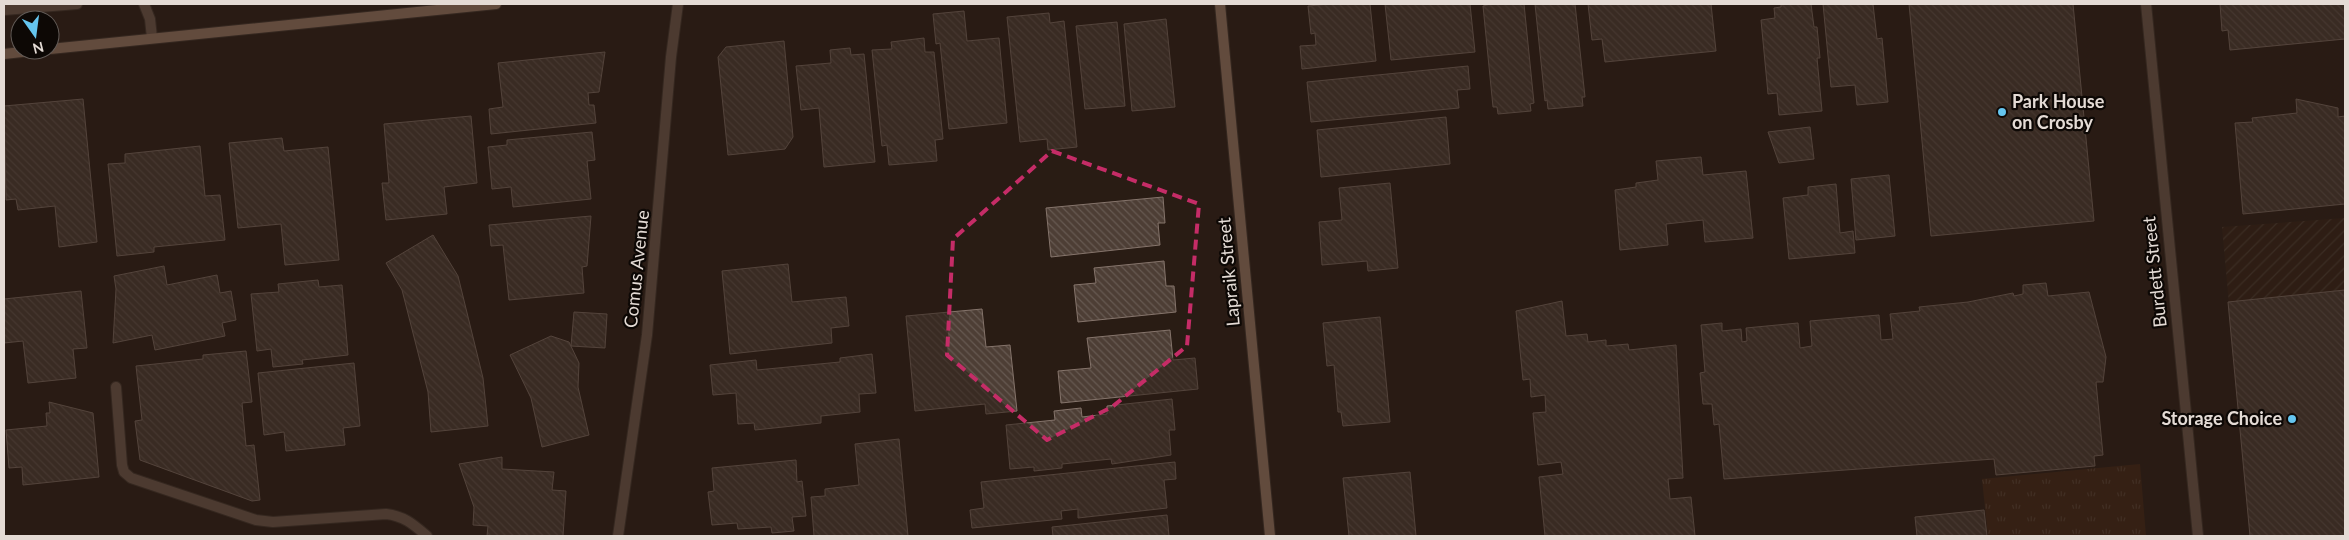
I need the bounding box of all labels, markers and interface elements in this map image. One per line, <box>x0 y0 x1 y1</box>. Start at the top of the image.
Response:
north arrow <box>10 10 60 60</box>
text: N <box>31 39 46 58</box>
place label: Park House on Crosby <box>2012 90 2105 133</box>
marker: Park House on Crosby <box>1996 106 2008 118</box>
street label: Comus Avenue <box>619 209 653 329</box>
street label: Burdett Street <box>2137 215 2171 329</box>
street label: Lapraik Street <box>1212 216 1244 327</box>
place label: Storage Choice <box>2161 407 2282 429</box>
marker: Storage Choice <box>2286 413 2298 425</box>

